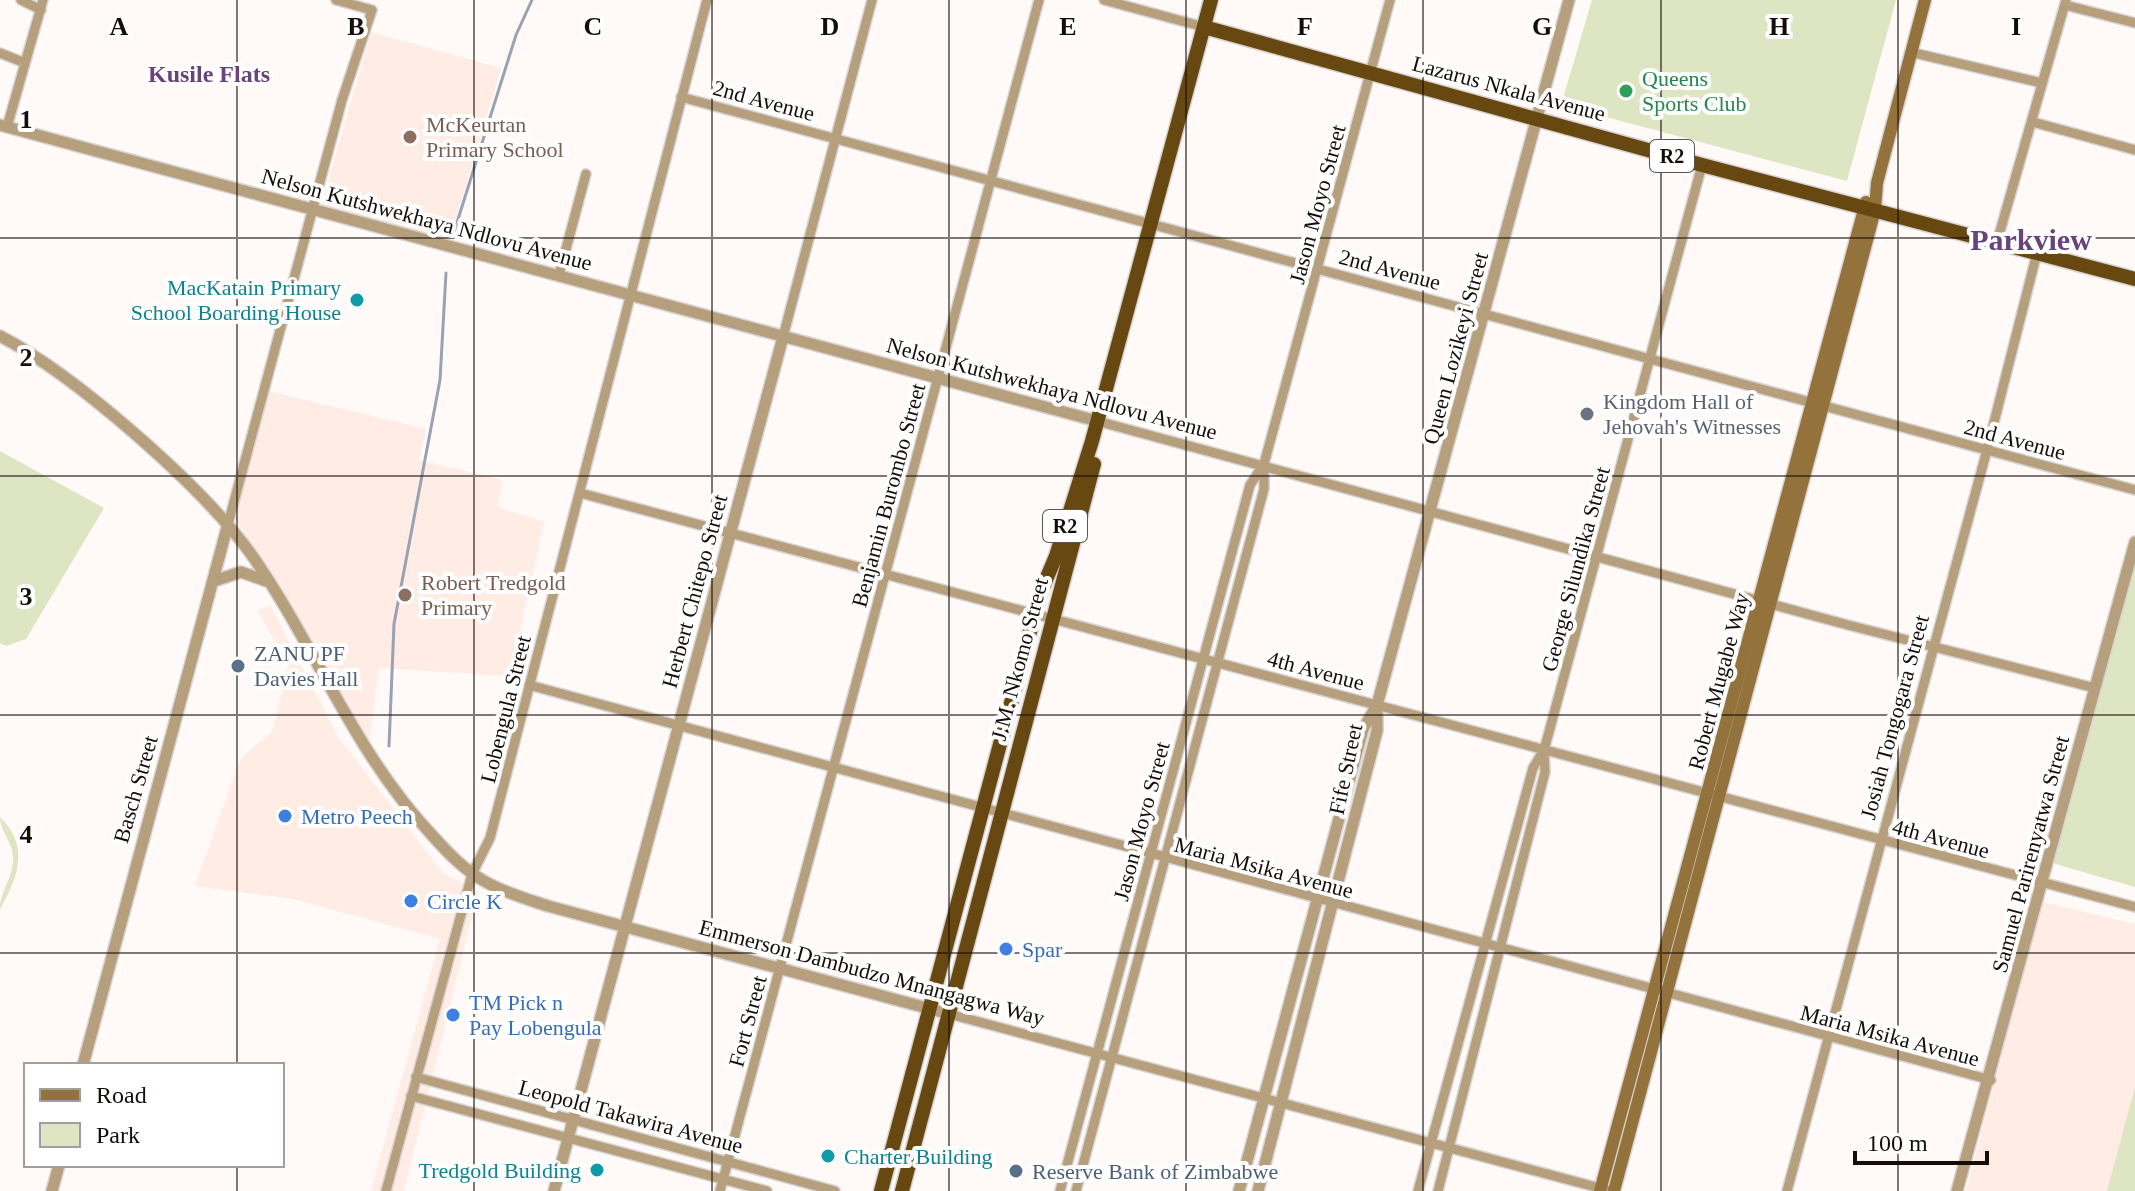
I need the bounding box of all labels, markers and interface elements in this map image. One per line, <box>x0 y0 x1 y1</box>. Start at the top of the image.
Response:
text: A <box>110 12 129 41</box>
text: B <box>347 12 365 41</box>
text: C <box>584 12 602 41</box>
text: D <box>821 12 839 41</box>
text: E <box>1059 12 1077 41</box>
text: F <box>1297 12 1313 41</box>
text: G <box>1532 12 1552 41</box>
text: H <box>1769 12 1789 41</box>
text: I <box>2011 12 2021 41</box>
street label: Lazarus Nkala Avenue <box>1410 51 1608 126</box>
district label: Kusile Flats <box>148 61 270 87</box>
place label: Queens Sports Club <box>1642 66 1747 116</box>
street label: 2nd Avenue <box>710 75 817 126</box>
marker: Queens Sports Club <box>1617 82 1635 100</box>
text: 1 <box>20 105 33 134</box>
place label: McKeurtan Primary School <box>426 112 564 162</box>
street label: Jason Moyo Street <box>1284 122 1351 286</box>
marker: McKeurtan Primary School <box>401 128 419 146</box>
road number: R2 <box>1650 140 1694 172</box>
street label: Nelson Kutshwekhaya Ndlovu Avenue <box>259 163 595 276</box>
district label: Parkview <box>1970 223 2092 256</box>
street label: 2nd Avenue <box>1336 244 1443 295</box>
street label: Queen Lozikeyi Street <box>1418 249 1493 447</box>
place label: MacKatain Primary School Boarding House <box>131 275 341 325</box>
marker: MacKatain Primary School Boarding House <box>348 291 366 309</box>
street label: Nelson Kutshwekhaya Ndlovu Avenue <box>884 332 1220 445</box>
text: 2 <box>20 343 33 372</box>
street label: Benjamin Burombo Street <box>847 380 930 610</box>
place label: Kingdom Hall of Jehovah's Witnesses <box>1603 389 1781 439</box>
marker: Kingdom Hall of Jehovah's Witnesses <box>1578 405 1596 423</box>
street label: 2nd Avenue <box>1961 414 2068 465</box>
street label: George Silundika Street <box>1536 464 1615 674</box>
street label: Herbert Chitepo Street <box>657 492 732 691</box>
road number: R2 <box>1043 510 1087 542</box>
place label: Robert Tredgold Primary <box>421 570 566 620</box>
street label: J.M. Nkomo Street <box>986 575 1053 743</box>
text: 3 <box>20 582 33 611</box>
marker: Robert Tredgold Primary <box>396 586 414 604</box>
street label: Robert Mugabe Way <box>1683 590 1754 772</box>
street label: Josiah Tongogara Street <box>1855 612 1934 822</box>
street label: Lobengula Street <box>475 633 536 785</box>
place label: ZANU PF Davies Hall <box>254 641 358 691</box>
street label: 4th Avenue <box>1265 646 1367 695</box>
marker: ZANU PF Davies Hall <box>229 657 247 675</box>
street label: Fife Street <box>1324 721 1367 817</box>
street label: Basch Street <box>108 733 163 846</box>
street label: Samuel Parirenyatwa Street <box>1987 733 2074 975</box>
street label: Jason Moyo Street <box>1108 739 1175 903</box>
place label: Metro Peech <box>301 804 413 829</box>
marker: Metro Peech <box>276 807 294 825</box>
street label: 4th Avenue <box>1890 814 1992 863</box>
text: 4 <box>20 820 33 849</box>
street label: Maria Msika Avenue <box>1172 832 1356 903</box>
place label: Circle K <box>427 889 502 914</box>
marker: Circle K <box>402 892 420 910</box>
street label: Emmerson Dambudzo Mnangagwa Way <box>696 914 1047 1031</box>
place label: Spar <box>1022 937 1063 962</box>
marker: Spar <box>997 940 1015 958</box>
street label: Fort Street <box>723 973 772 1070</box>
place label: TM Pick n Pay Lobengula <box>469 990 602 1040</box>
street label: Maria Msika Avenue <box>1798 1000 1982 1071</box>
marker: TM Pick n Pay Lobengula <box>444 1006 462 1024</box>
legend <box>24 1063 284 1167</box>
street label: Leopold Takawira Avenue <box>516 1075 746 1158</box>
text: Road <box>96 1082 147 1108</box>
scale bar <box>1855 1115 1987 1165</box>
text: Park <box>96 1122 140 1148</box>
text: 100 m <box>1867 1130 1928 1156</box>
place label: Charter Building <box>844 1144 992 1169</box>
marker: Charter Building <box>819 1147 837 1165</box>
place label: Tredgold Building <box>419 1158 581 1183</box>
place label: Reserve Bank of Zimbabwe <box>1032 1159 1278 1184</box>
marker: Tredgold Building <box>588 1161 606 1179</box>
marker: Reserve Bank of Zimbabwe <box>1007 1162 1025 1180</box>

